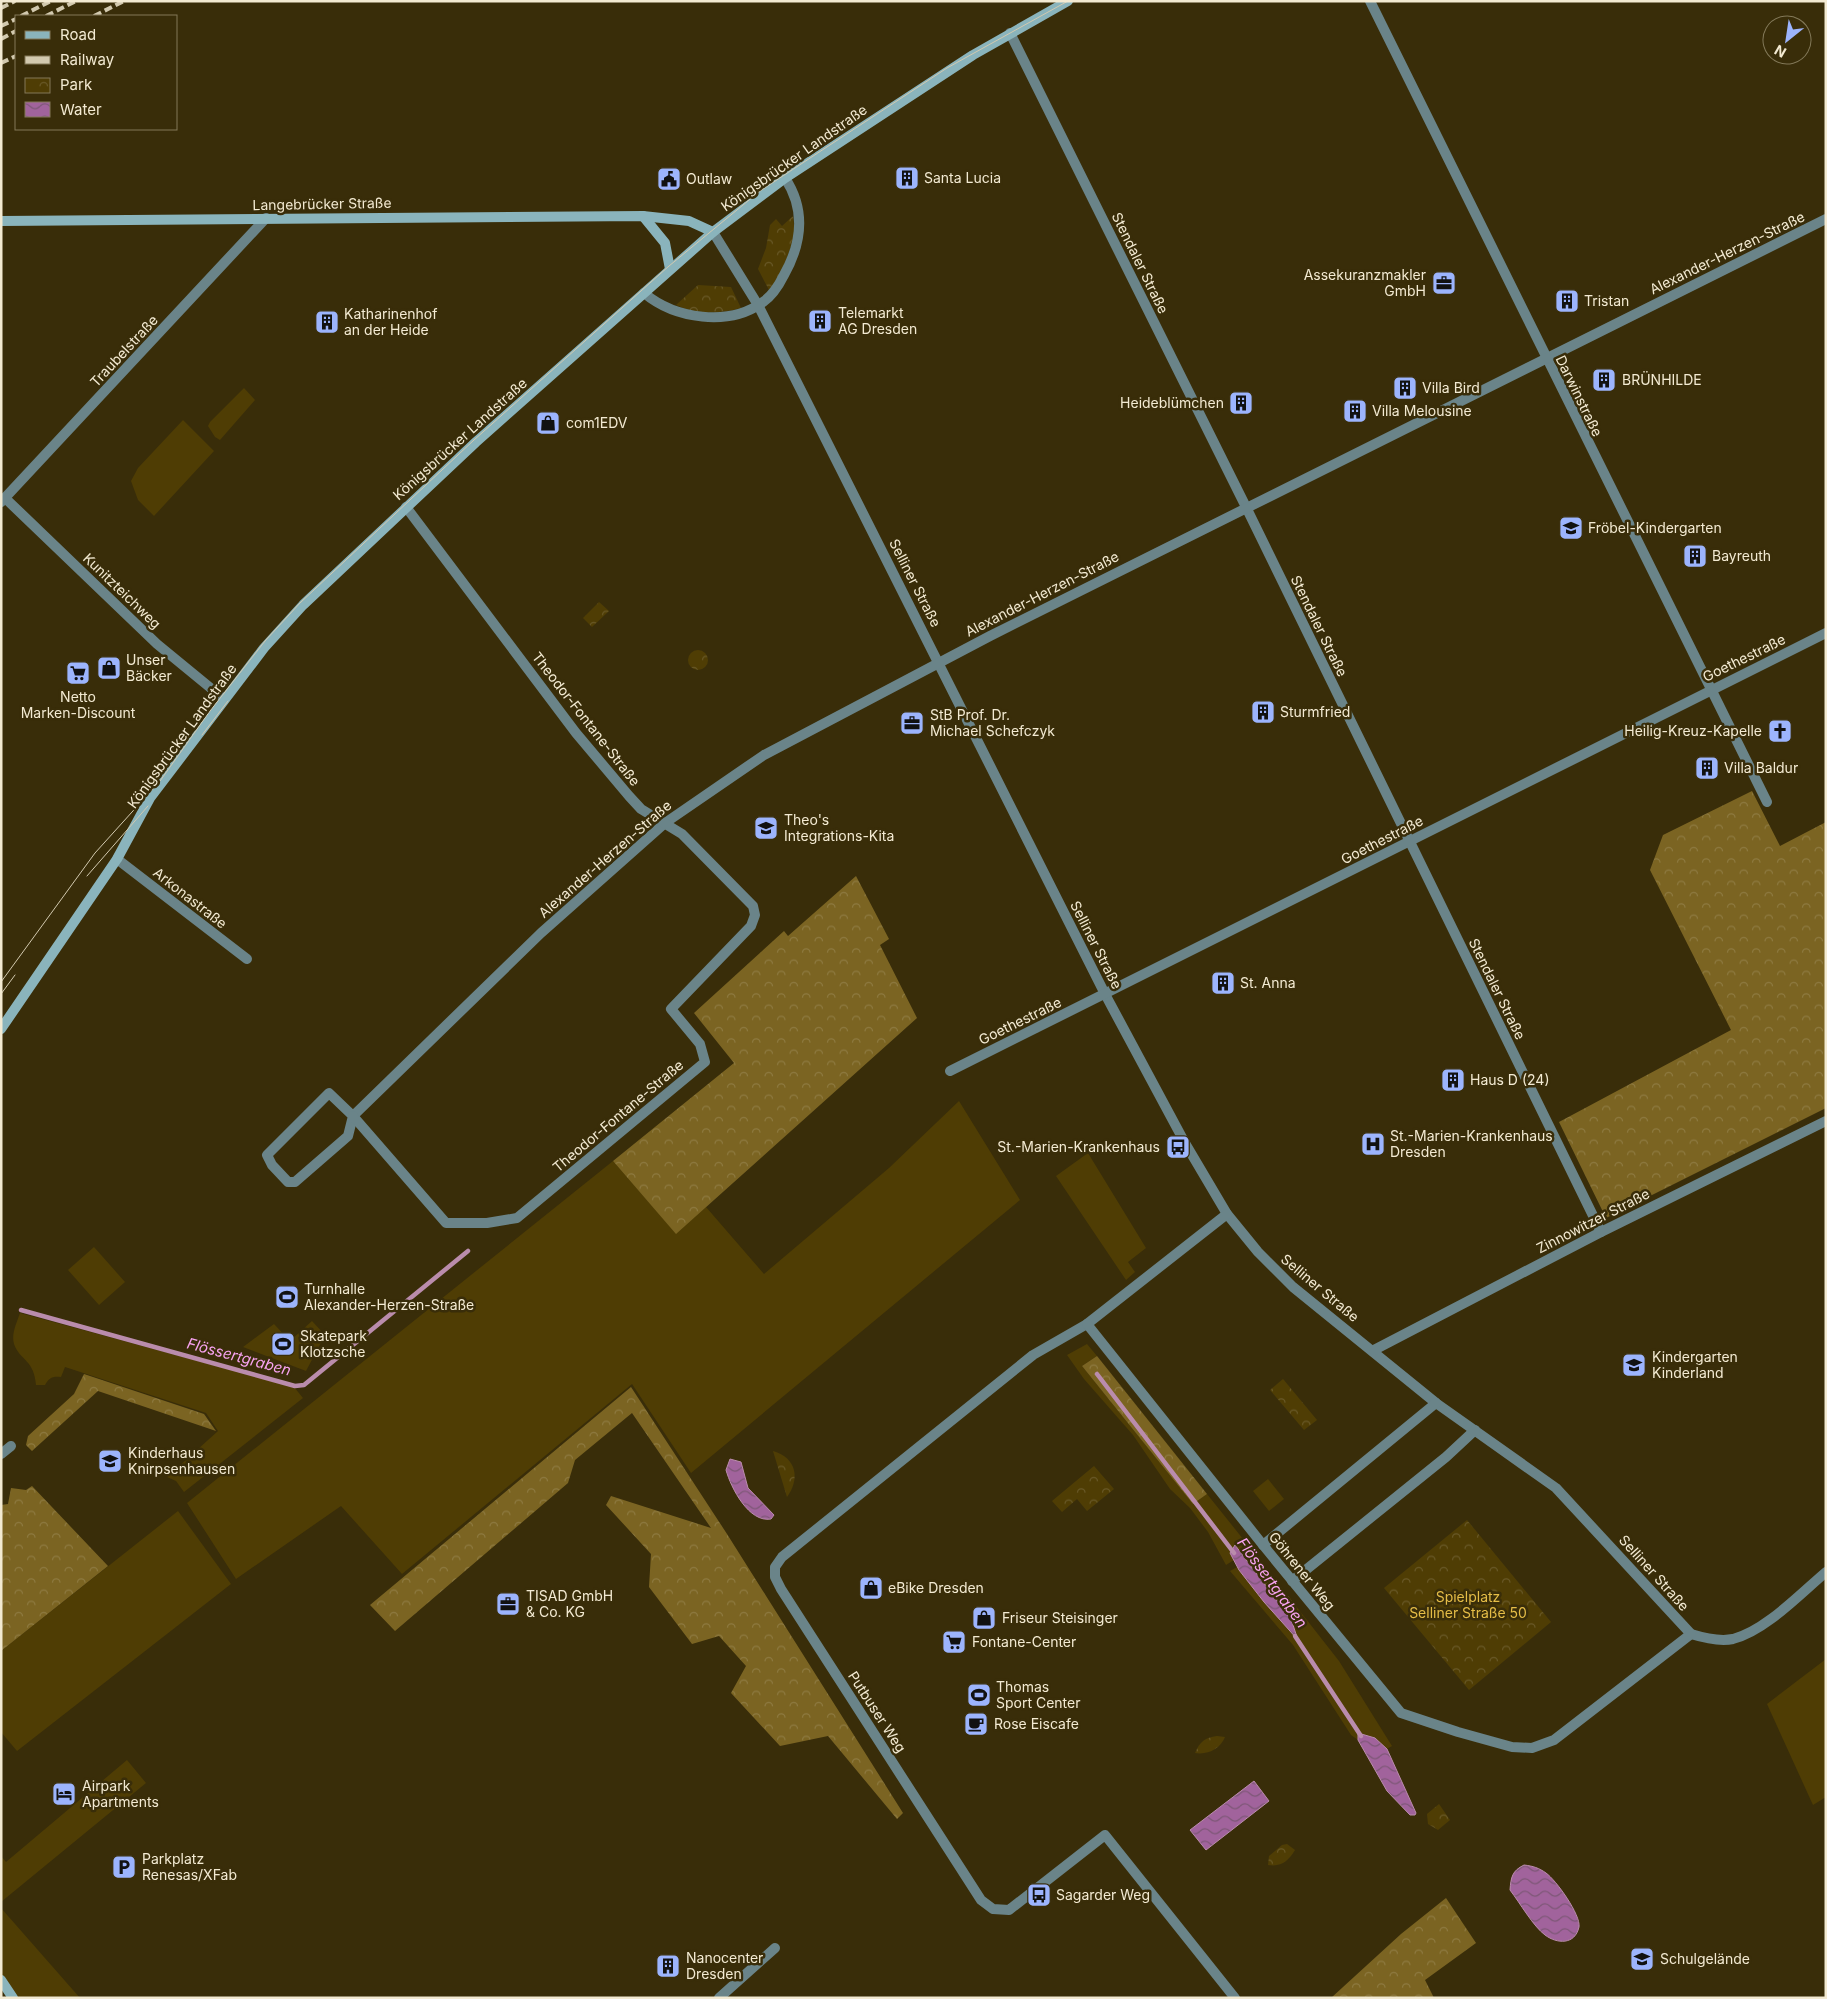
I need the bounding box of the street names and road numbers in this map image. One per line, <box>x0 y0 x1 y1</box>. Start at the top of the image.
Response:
street label: Königsbrücker Landstraße <box>717 101 870 215</box>
street label: Langebrücker Straße <box>252 194 392 213</box>
street label: Alexander-Herzen-Straße <box>1647 208 1807 298</box>
street label: Stendaler Straße <box>1109 209 1172 316</box>
street label: Traubelstraße <box>86 311 161 390</box>
street label: Darwinstraße <box>1552 352 1606 439</box>
street label: Königsbrücker Landstraße <box>389 374 530 503</box>
street label: Selliner Straße <box>886 536 945 630</box>
street label: Alexander-Herzen-Straße <box>962 547 1121 640</box>
street label: Kunitzteichweg <box>80 549 165 632</box>
street label: Stendaler Straße <box>1288 572 1351 679</box>
street label: Goethestraße <box>1700 630 1788 685</box>
street label: Theodor-Fontane-Straße <box>529 648 644 789</box>
street label: Königsbrücker Landstraße <box>124 660 240 811</box>
street label: Alexander-Herzen-Straße <box>535 796 675 921</box>
street label: Goethestraße <box>1338 812 1426 868</box>
street label: Arkonastraße <box>150 864 231 932</box>
street label: Selliner Straße <box>1067 898 1126 992</box>
street label: Stendaler Straße <box>1466 935 1529 1042</box>
street label: Goethestraße <box>976 993 1064 1048</box>
street label: Theodor-Fontane-Straße <box>549 1056 686 1175</box>
street label: Zinnowitzer Straße <box>1533 1185 1652 1256</box>
street label: Selliner Straße <box>1278 1250 1363 1325</box>
street label: Göhrener Weg <box>1266 1528 1339 1613</box>
street label: Selliner Straße <box>1616 1531 1693 1614</box>
street label: Putbuser Weg <box>845 1668 910 1755</box>

